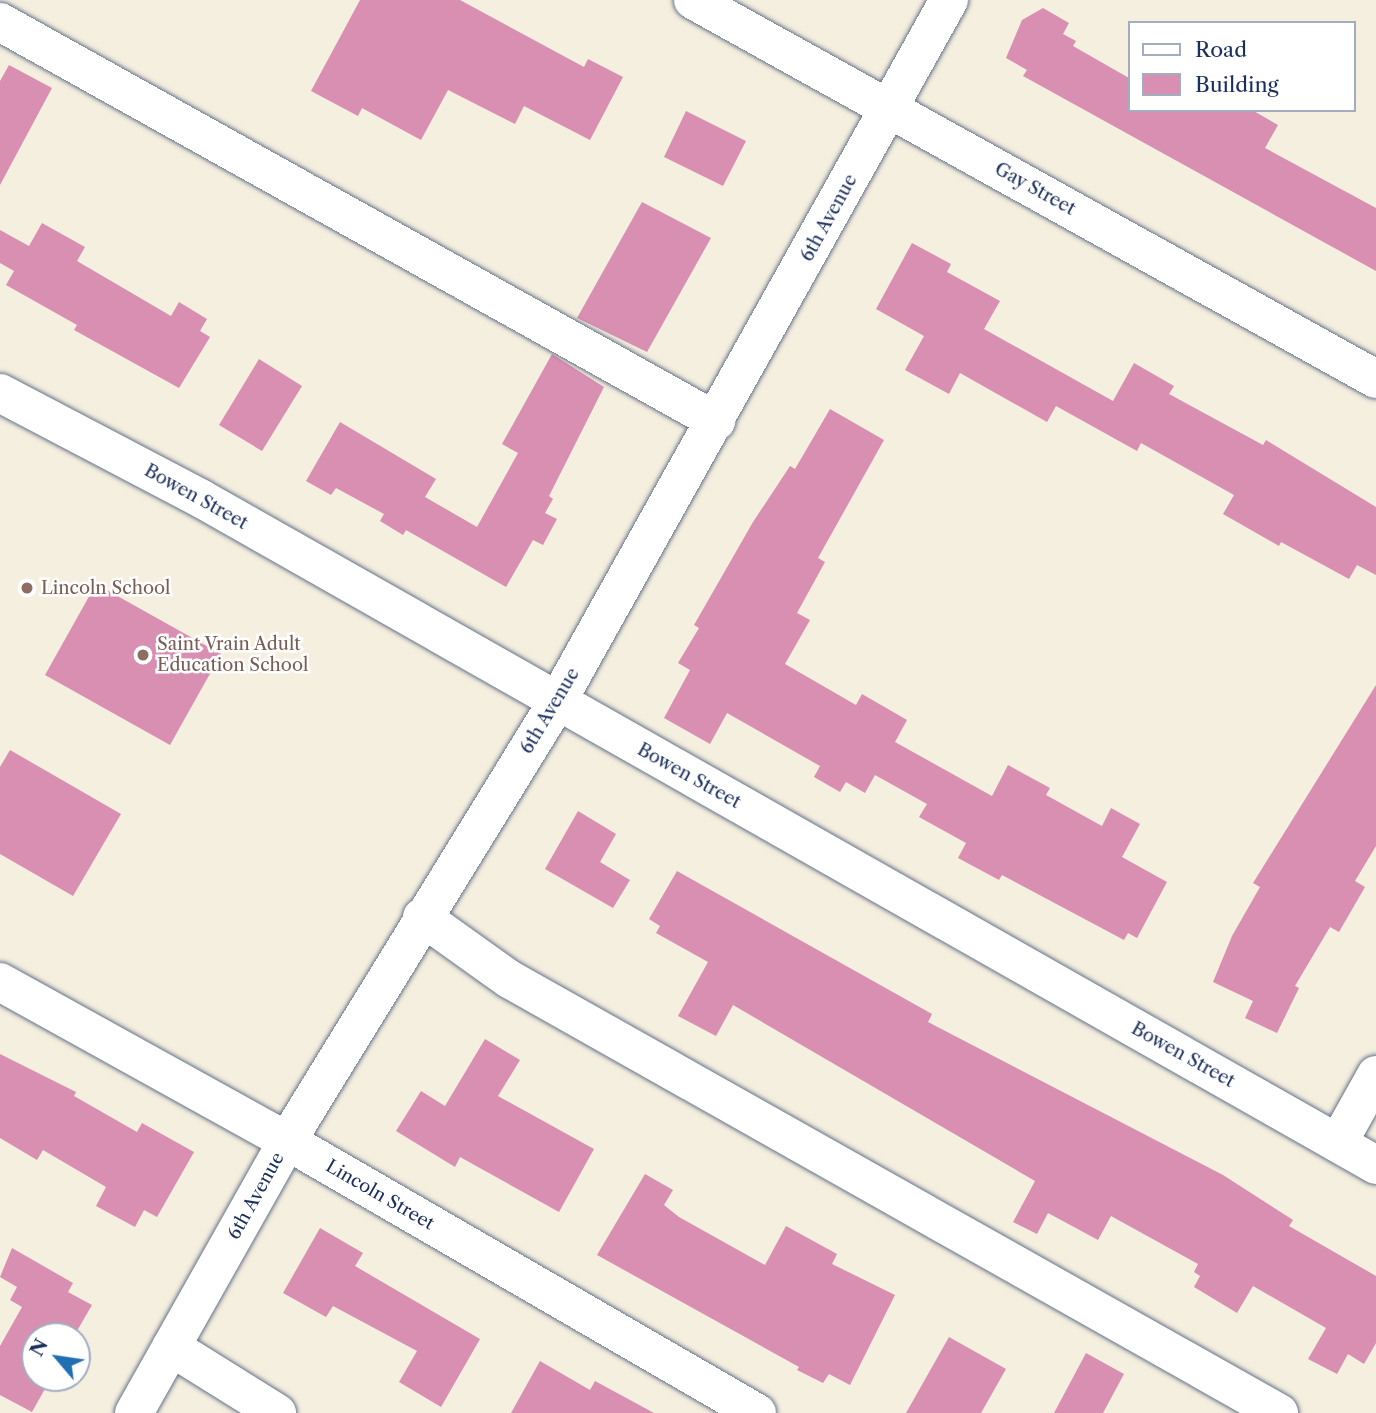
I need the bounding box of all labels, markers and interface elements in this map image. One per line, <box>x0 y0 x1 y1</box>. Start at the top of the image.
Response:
legend <box>1128 21 1355 112</box>
text: Road <box>1195 37 1247 62</box>
text: Building <box>1195 72 1279 97</box>
street label: Gay Street <box>991 158 1079 220</box>
street label: 6th Avenue <box>796 170 862 266</box>
street label: Bowen Street <box>141 460 251 534</box>
place label: Lincoln School <box>41 577 170 599</box>
marker: Lincoln School <box>19 580 35 596</box>
place label: Saint Vrain Adult Education School <box>157 634 308 676</box>
marker: Saint Vrain Adult Education School <box>135 647 151 663</box>
street label: 6th Avenue <box>516 664 584 758</box>
street label: Bowen Street <box>634 739 744 813</box>
street label: Bowen Street <box>1128 1018 1238 1092</box>
street label: 6th Avenue <box>223 1148 289 1244</box>
street label: Lincoln Street <box>322 1155 438 1235</box>
north arrow <box>21 1322 91 1392</box>
text: N <box>25 1335 53 1360</box>

